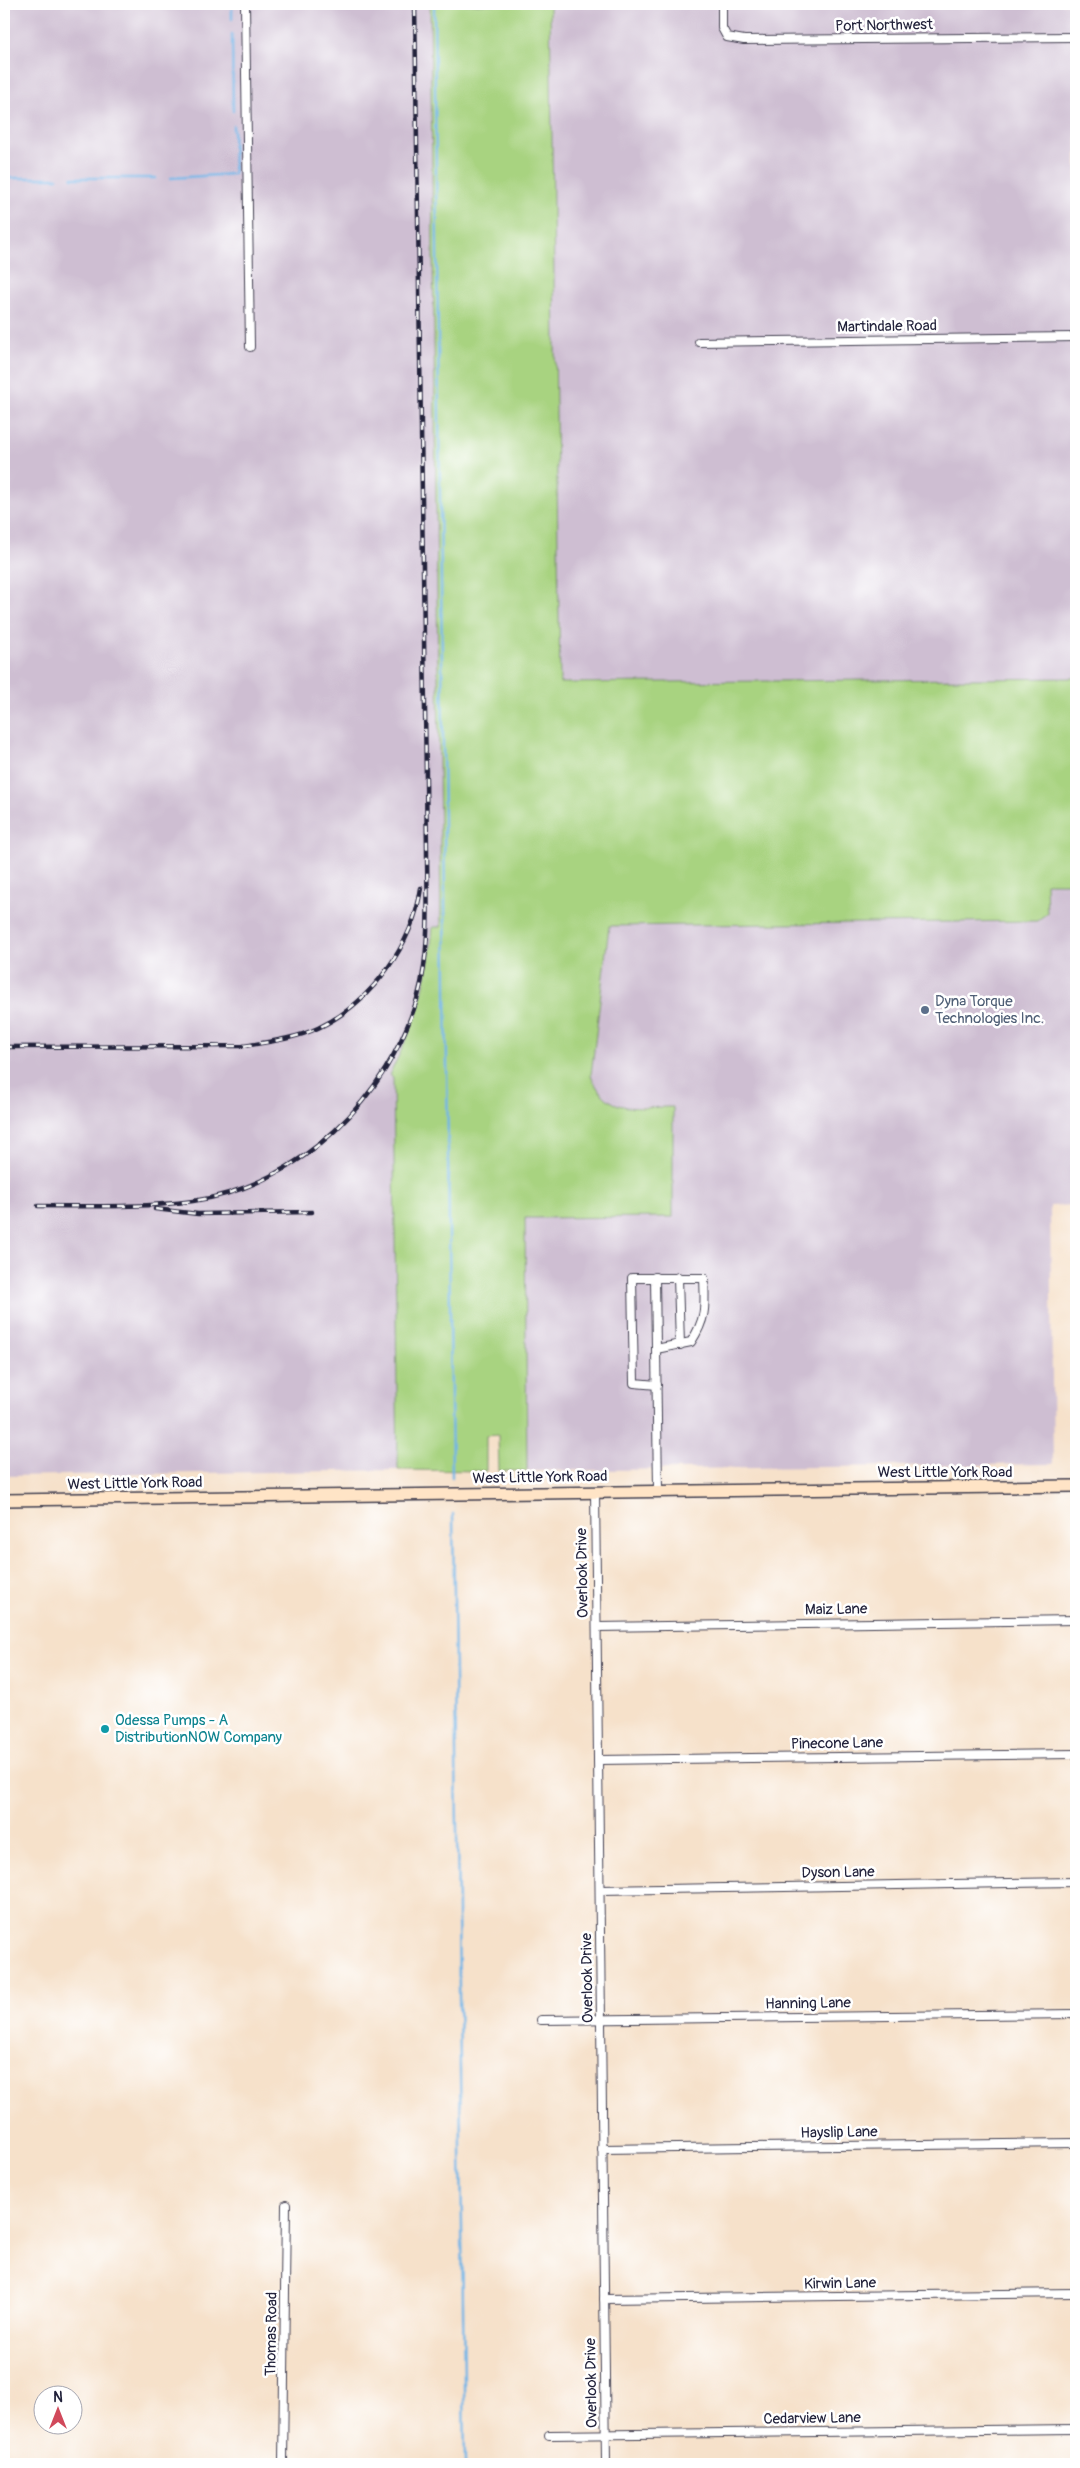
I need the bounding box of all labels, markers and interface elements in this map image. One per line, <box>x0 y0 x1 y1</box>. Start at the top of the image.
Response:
street label: Port Northwest <box>835 15 934 36</box>
street label: Martindale Road <box>837 316 937 337</box>
place label: Dyna Torque Technologies Inc. <box>935 992 1044 1028</box>
marker: Dyna Torque Technologies Inc. <box>919 1004 931 1016</box>
street label: West Little York Road <box>877 1463 1013 1482</box>
street label: West Little York Road <box>472 1467 608 1488</box>
street label: West Little York Road <box>67 1473 203 1494</box>
street label: Overlook Drive <box>572 1527 593 1618</box>
street label: Maiz Lane <box>805 1599 868 1620</box>
place label: Odessa Pumps - A DistributionNOW Company <box>115 1711 283 1747</box>
marker: Odessa Pumps - A DistributionNOW Company <box>99 1723 111 1735</box>
street label: Pinecone Lane <box>791 1733 884 1754</box>
street label: Dyson Lane <box>801 1862 875 1883</box>
street label: Overlook Drive <box>577 1932 598 2023</box>
street label: Hanning Lane <box>765 1993 852 2014</box>
street label: Hayslip Lane <box>800 2122 878 2143</box>
street label: Kirwin Lane <box>804 2273 877 2294</box>
street label: Thomas Road <box>261 2292 282 2376</box>
street label: Overlook Drive <box>581 2337 602 2428</box>
north arrow <box>32 2386 82 2436</box>
text: N <box>53 2389 63 2406</box>
street label: Cedarview Lane <box>763 2408 861 2429</box>

